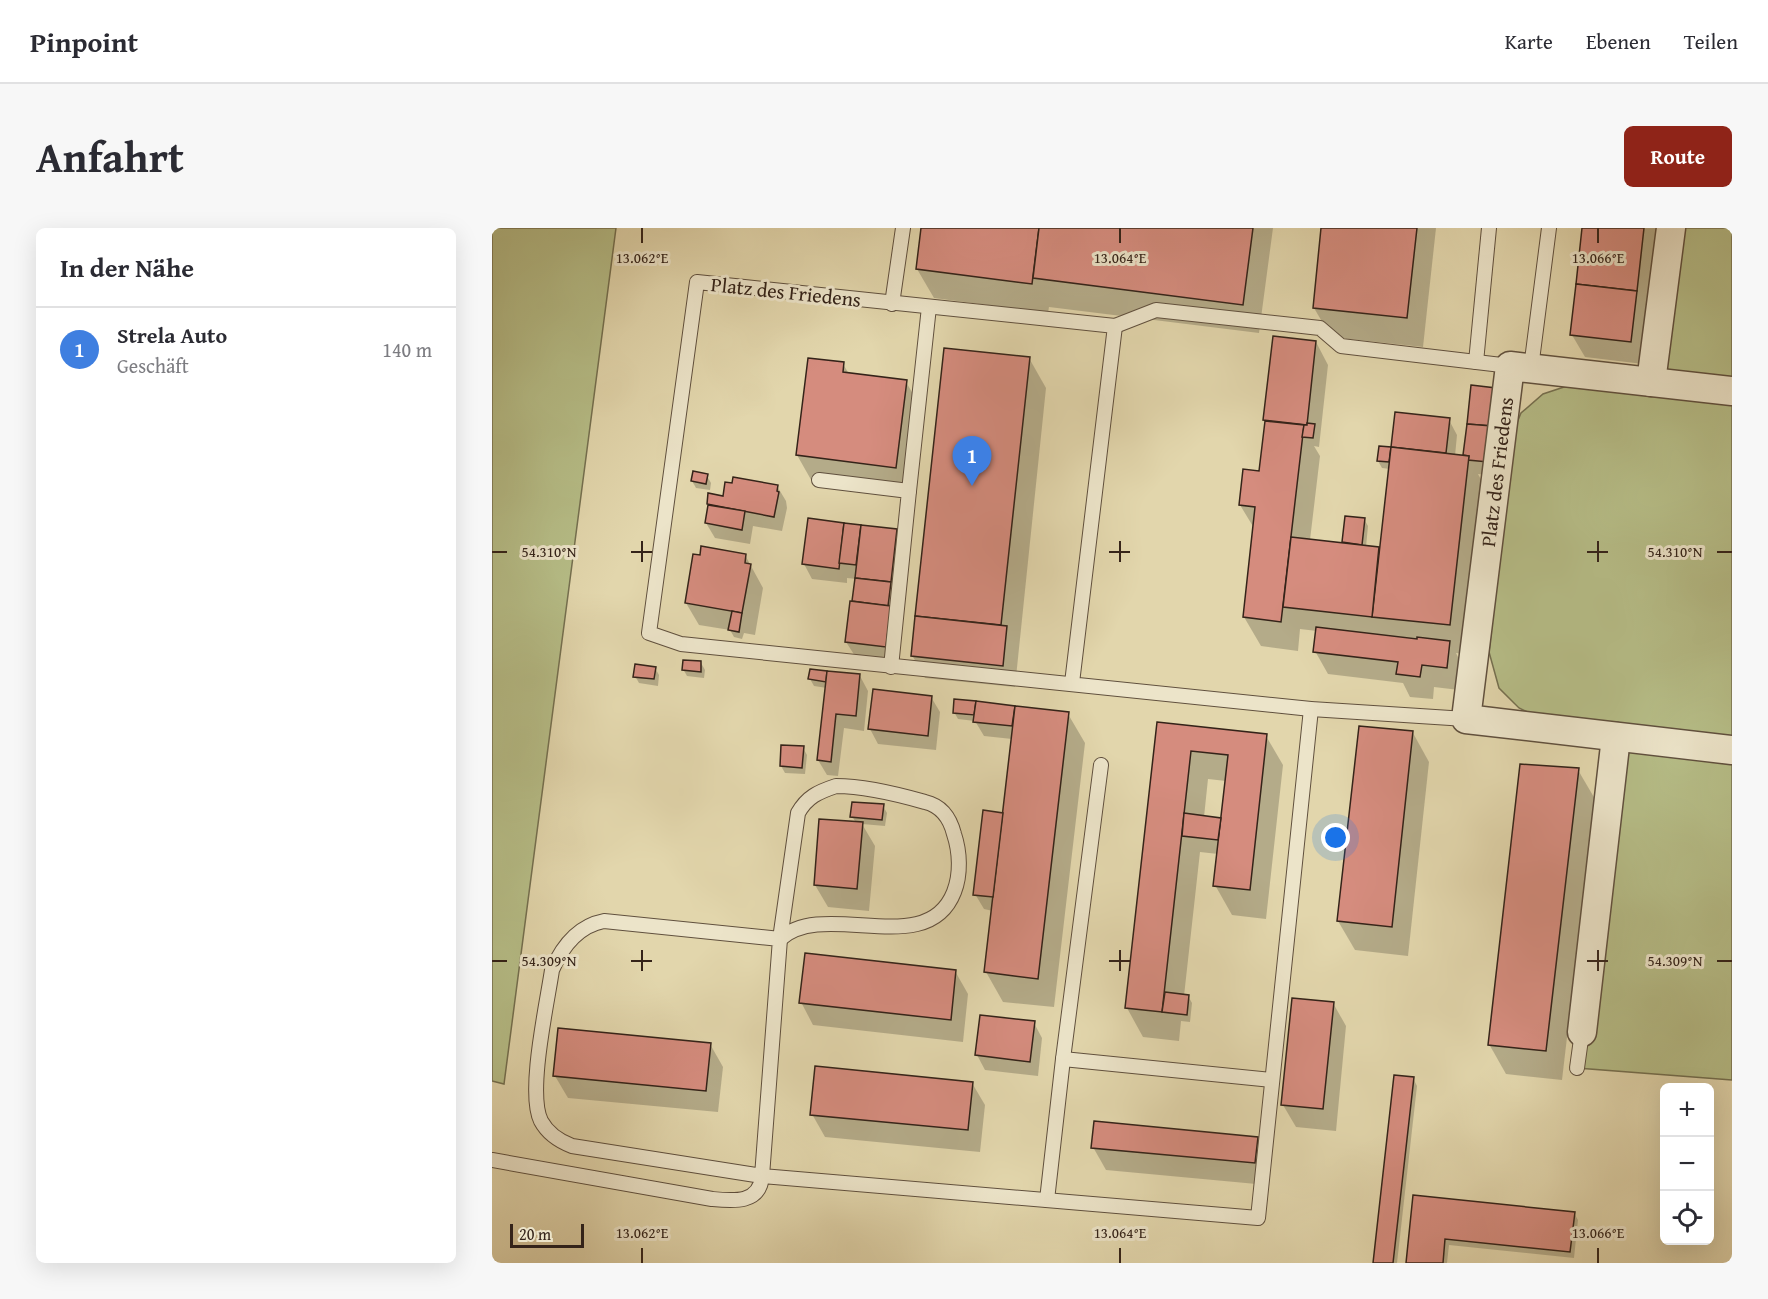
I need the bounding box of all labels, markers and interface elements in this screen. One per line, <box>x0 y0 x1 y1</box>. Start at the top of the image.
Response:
text: Pinpoint <box>30 21 138 62</box>
text: Karte <box>1505 26 1553 57</box>
text: Ebenen <box>1586 26 1651 57</box>
text: Teilen <box>1684 26 1738 57</box>
text: Anfahrt <box>36 126 184 187</box>
button: Route <box>1624 126 1732 187</box>
text: 13.062°E <box>616 247 669 268</box>
text: 13.064°E <box>1094 247 1147 268</box>
text: 13.066°E <box>1572 247 1625 268</box>
text: In der Nähe <box>60 248 194 287</box>
street label: Platz des Friedens <box>710 269 863 314</box>
text: Strela Auto <box>117 319 227 351</box>
text: 1 <box>74 335 85 364</box>
text: 140 m <box>382 335 432 364</box>
text: Geschäft <box>117 351 189 380</box>
street label: Platz des Friedens <box>1473 395 1520 548</box>
pin: 1 <box>952 436 992 486</box>
text: 54.310°N <box>522 541 577 562</box>
text: 54.310°N <box>1648 541 1703 562</box>
your location <box>1321 823 1350 852</box>
text: 54.309°N <box>522 950 577 971</box>
text: 54.309°N <box>1648 950 1703 971</box>
map controls <box>1660 1083 1714 1245</box>
button: + <box>1660 1083 1714 1137</box>
button: − <box>1660 1137 1714 1191</box>
button: locate <box>1660 1191 1714 1245</box>
scale bar <box>510 1221 584 1248</box>
text: 20 m <box>519 1222 551 1246</box>
text: 13.062°E <box>616 1222 669 1243</box>
text: 13.064°E <box>1094 1222 1147 1243</box>
text: 13.066°E <box>1572 1222 1625 1243</box>

